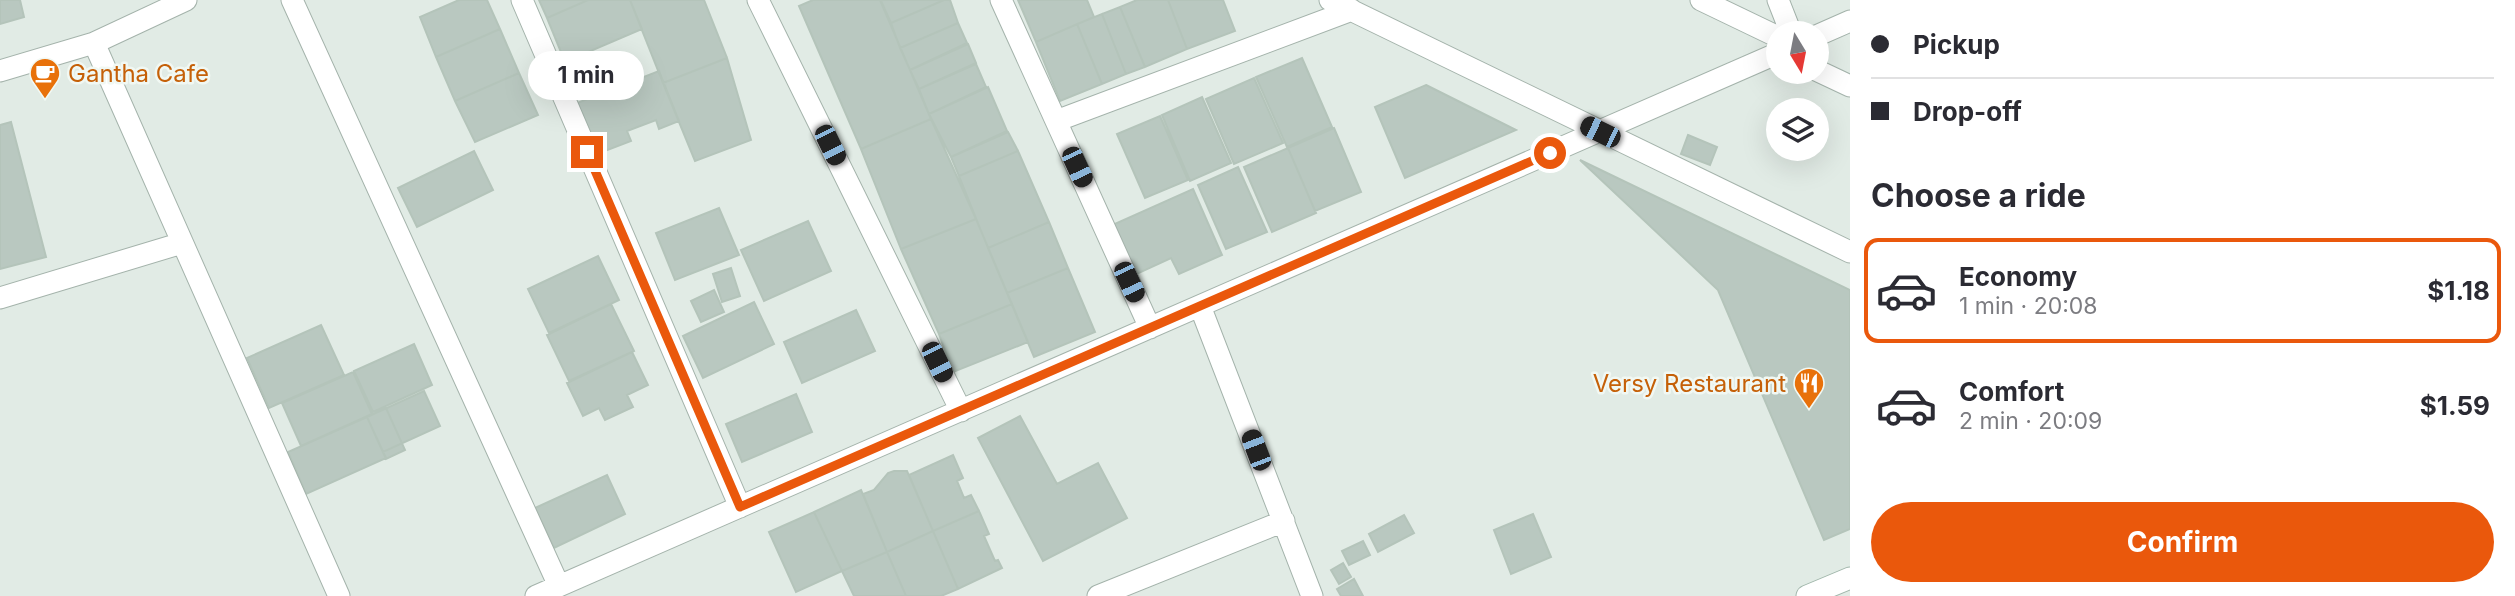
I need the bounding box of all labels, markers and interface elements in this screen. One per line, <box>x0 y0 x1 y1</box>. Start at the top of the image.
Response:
north arrow <box>1766 21 1829 84</box>
map controls <box>1766 21 1829 161</box>
text: Pickup <box>1913 29 2000 60</box>
callout: 1 min <box>529 51 645 100</box>
cafe icon: Gantha Cafe <box>28 56 62 100</box>
place label: Gantha Cafe <box>68 59 209 88</box>
text: 1 min <box>558 61 614 89</box>
text: Drop-off <box>1913 96 2022 127</box>
button: layers <box>1766 98 1829 161</box>
car <box>1577 113 1624 151</box>
car <box>812 122 849 168</box>
route end <box>571 136 603 168</box>
route start <box>1534 137 1566 169</box>
car <box>1059 144 1096 190</box>
text: Choose a ride <box>1871 176 2086 215</box>
car <box>1111 259 1148 305</box>
icon: car <box>1875 259 1938 322</box>
text: Economy <box>1959 261 2077 292</box>
text: $1.18 <box>2427 275 2490 306</box>
text: 1 min · 20:08 <box>1959 292 2098 320</box>
car <box>919 339 956 385</box>
restaurant icon: Versy Restaurant <box>1792 366 1826 410</box>
place label: Versy Restaurant <box>1593 369 1786 398</box>
icon: car <box>1875 374 1938 437</box>
text: Comfort <box>1959 376 2064 407</box>
text: $1.59 <box>2420 390 2490 421</box>
text: 2 min · 20:09 <box>1959 407 2102 435</box>
car <box>1239 427 1274 473</box>
button: Confirm <box>1871 502 2494 582</box>

